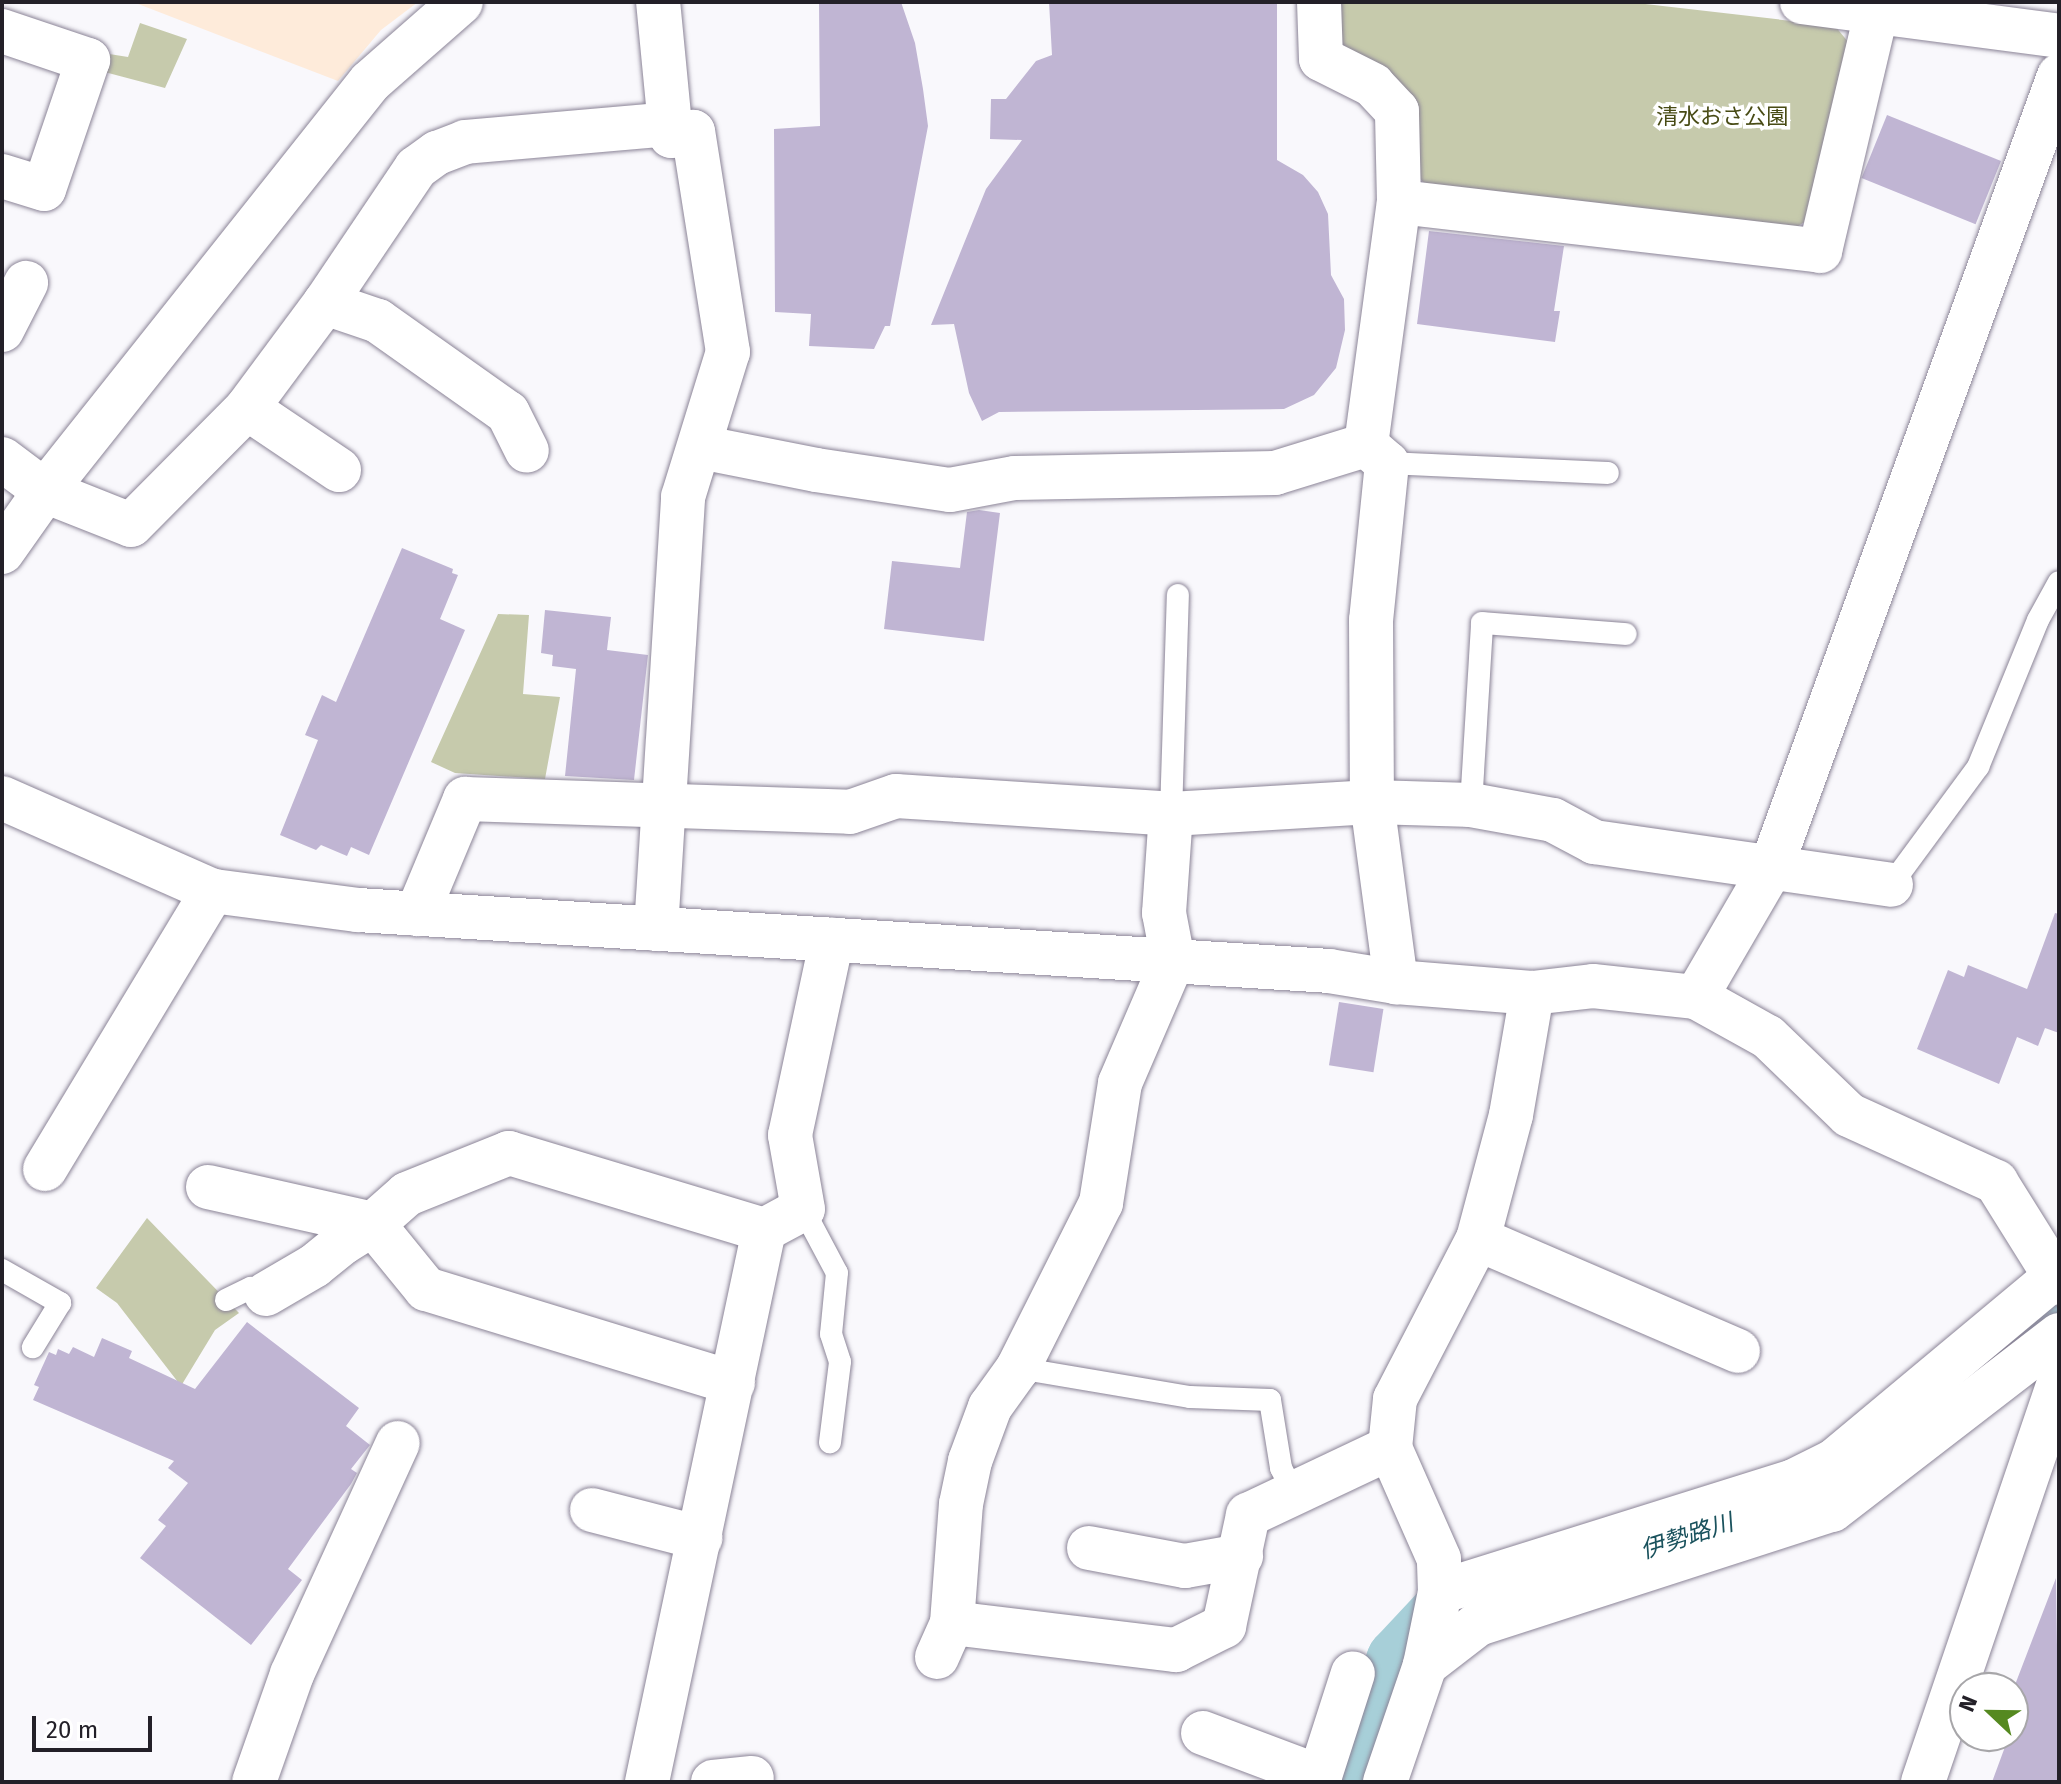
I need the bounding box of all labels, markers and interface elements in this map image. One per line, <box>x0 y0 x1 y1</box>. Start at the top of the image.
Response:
park label: 清水おさ公園 <box>1656 104 1788 130</box>
water label: 伊勢路川 <box>1637 1508 1737 1566</box>
north arrow <box>1949 1672 2029 1752</box>
text: N <box>1953 1692 1983 1715</box>
scale bar <box>36 1700 156 1750</box>
text: 20 m <box>46 1716 98 1744</box>

